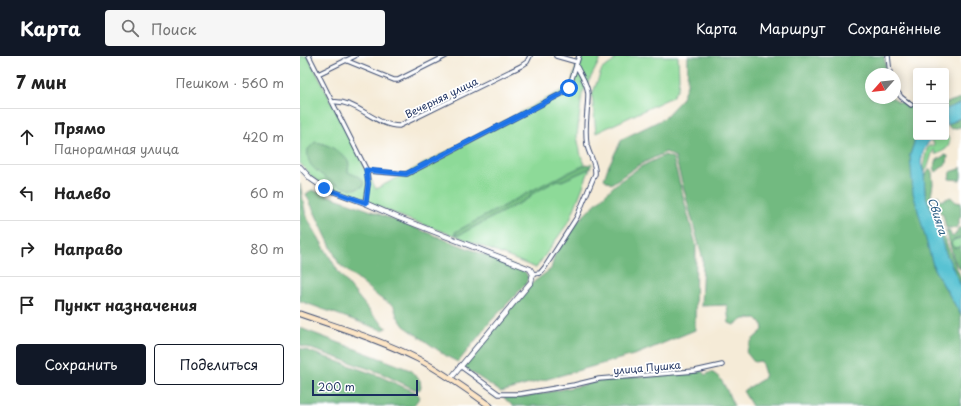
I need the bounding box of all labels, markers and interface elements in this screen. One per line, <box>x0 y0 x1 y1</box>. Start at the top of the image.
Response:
search box <box>105 10 385 46</box>
text: Карта <box>20 14 81 42</box>
icon: search <box>119 17 141 39</box>
text: Поиск <box>151 17 196 40</box>
text: Карта <box>696 18 737 39</box>
text: Маршрут <box>759 18 825 39</box>
text: Сохранённые <box>847 18 941 39</box>
north arrow <box>865 68 901 104</box>
map controls <box>913 68 949 140</box>
button: + <box>913 68 949 104</box>
text: 7 мин <box>16 69 67 95</box>
text: Пешком · 560 m <box>176 73 284 92</box>
street label: Вечерняя улица <box>402 73 481 121</box>
route start <box>560 79 578 97</box>
button: − <box>913 104 949 140</box>
text: Прямо <box>54 116 105 139</box>
icon: ahead <box>16 126 38 148</box>
text: 420 m <box>242 127 284 146</box>
text: Панорамная улица <box>54 139 179 158</box>
route end <box>315 179 333 197</box>
text: Налево <box>54 181 111 204</box>
icon: left <box>16 182 38 204</box>
text: 60 m <box>250 183 284 202</box>
water label: Свияга <box>924 195 952 238</box>
text: Направо <box>54 237 123 260</box>
icon: right <box>16 238 38 260</box>
text: 80 m <box>250 239 284 258</box>
text: Пункт назначения <box>54 293 197 316</box>
icon: arrive <box>16 294 38 316</box>
button: Сохранить <box>16 344 146 385</box>
button: Поделиться <box>154 344 284 385</box>
street label: улица Пушка <box>613 357 682 378</box>
scale bar <box>312 378 418 397</box>
text: 200 m <box>318 378 355 395</box>

